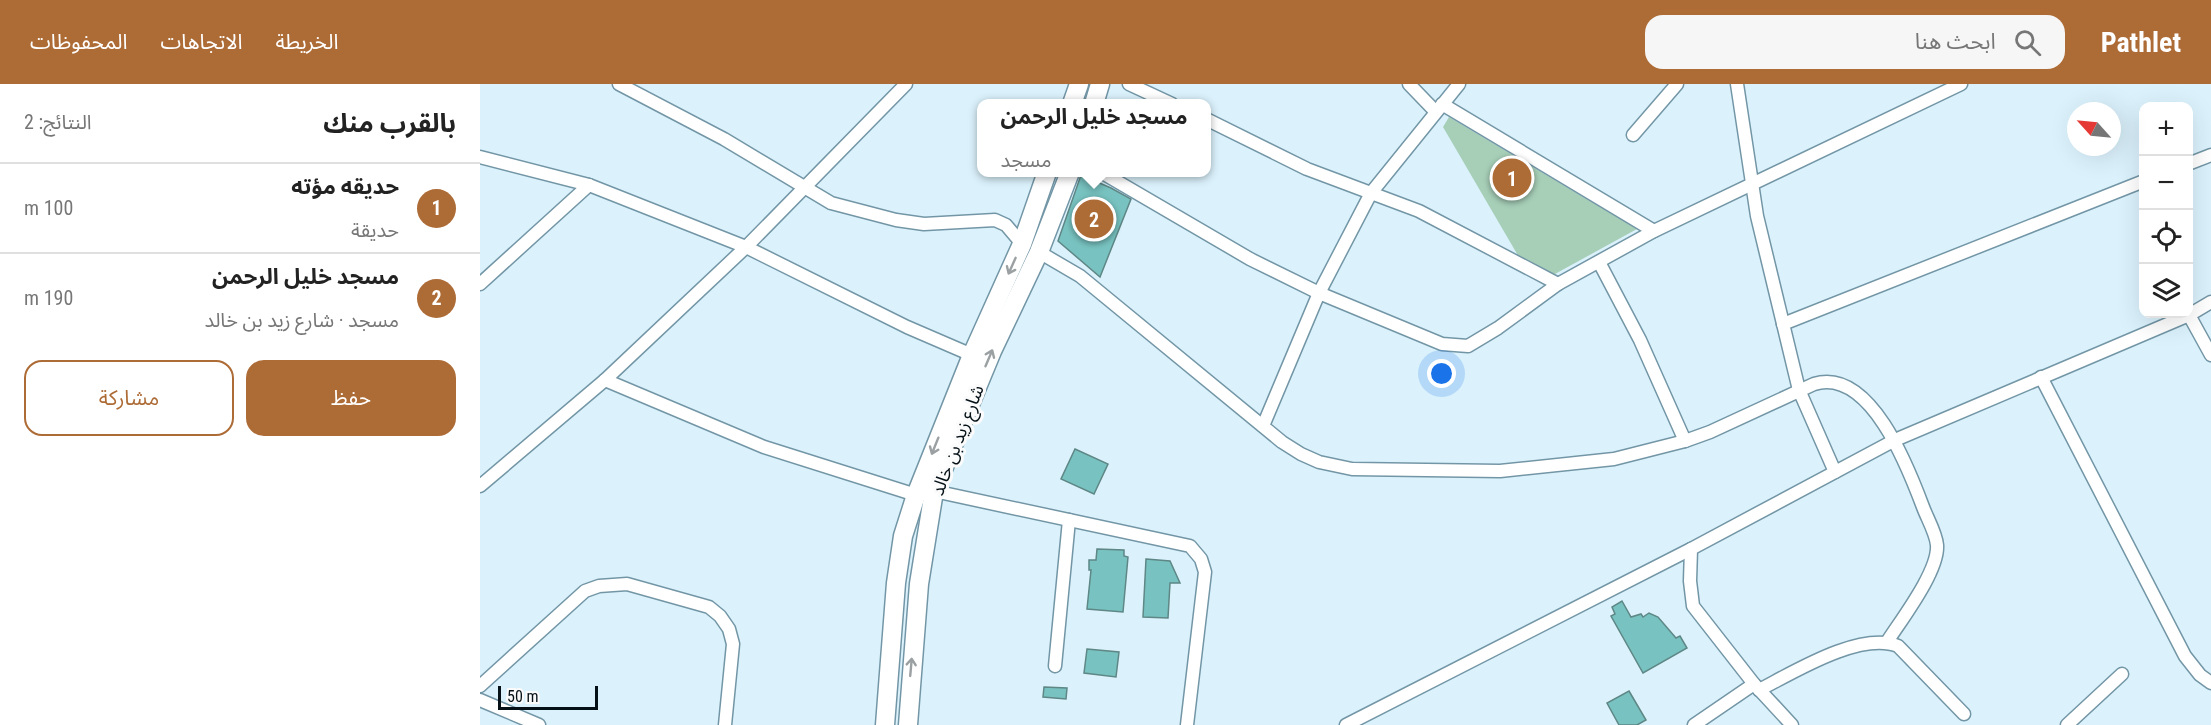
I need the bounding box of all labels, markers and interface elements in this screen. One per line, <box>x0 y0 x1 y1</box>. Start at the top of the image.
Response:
search box <box>1645 15 2065 69</box>
icon: search <box>2011 26 2044 59</box>
text: Pathlet <box>2101 26 2181 59</box>
text: ابحث هنا <box>1915 29 1996 54</box>
text: المحفوظات <box>30 30 127 54</box>
text: الاتجاهات <box>160 30 242 54</box>
text: الخريطة <box>275 30 338 54</box>
popup <box>977 99 1211 177</box>
north arrow <box>2067 102 2121 156</box>
map controls <box>2139 102 2193 318</box>
button: + <box>2139 102 2193 156</box>
text: مسجد خليل الرحمن <box>1001 104 1187 129</box>
text: بالقرب منك <box>323 108 456 138</box>
text: النتائج: 2 <box>24 110 92 134</box>
text: مسجد <box>1001 148 1051 172</box>
pin: 1 <box>1492 156 1532 200</box>
button: − <box>2139 156 2193 210</box>
text: حديقه مؤته <box>291 174 399 199</box>
text: 100 m <box>24 196 73 220</box>
text: 1 <box>431 196 442 220</box>
pin: 2 <box>1074 196 1114 242</box>
button: locate <box>2139 210 2193 264</box>
text: حديقة <box>351 218 399 242</box>
one-way arrow <box>1005 257 1017 275</box>
text: مسجد خليل الرحمن <box>212 264 399 289</box>
button: layers <box>2139 264 2193 318</box>
text: 190 m <box>24 286 73 310</box>
text: 2 <box>431 286 442 310</box>
text: مسجد · شارع زيد بن خالد <box>205 308 399 332</box>
one-way arrow <box>984 349 995 368</box>
your location <box>1427 359 1456 388</box>
button: مشاركة <box>24 360 234 436</box>
button: حفظ <box>246 360 456 436</box>
street label: شارع زيد بن خالد <box>926 382 991 500</box>
one-way arrow <box>929 436 940 455</box>
one-way arrow <box>906 657 917 677</box>
scale bar <box>498 683 598 710</box>
text: 50 m <box>507 687 539 706</box>

